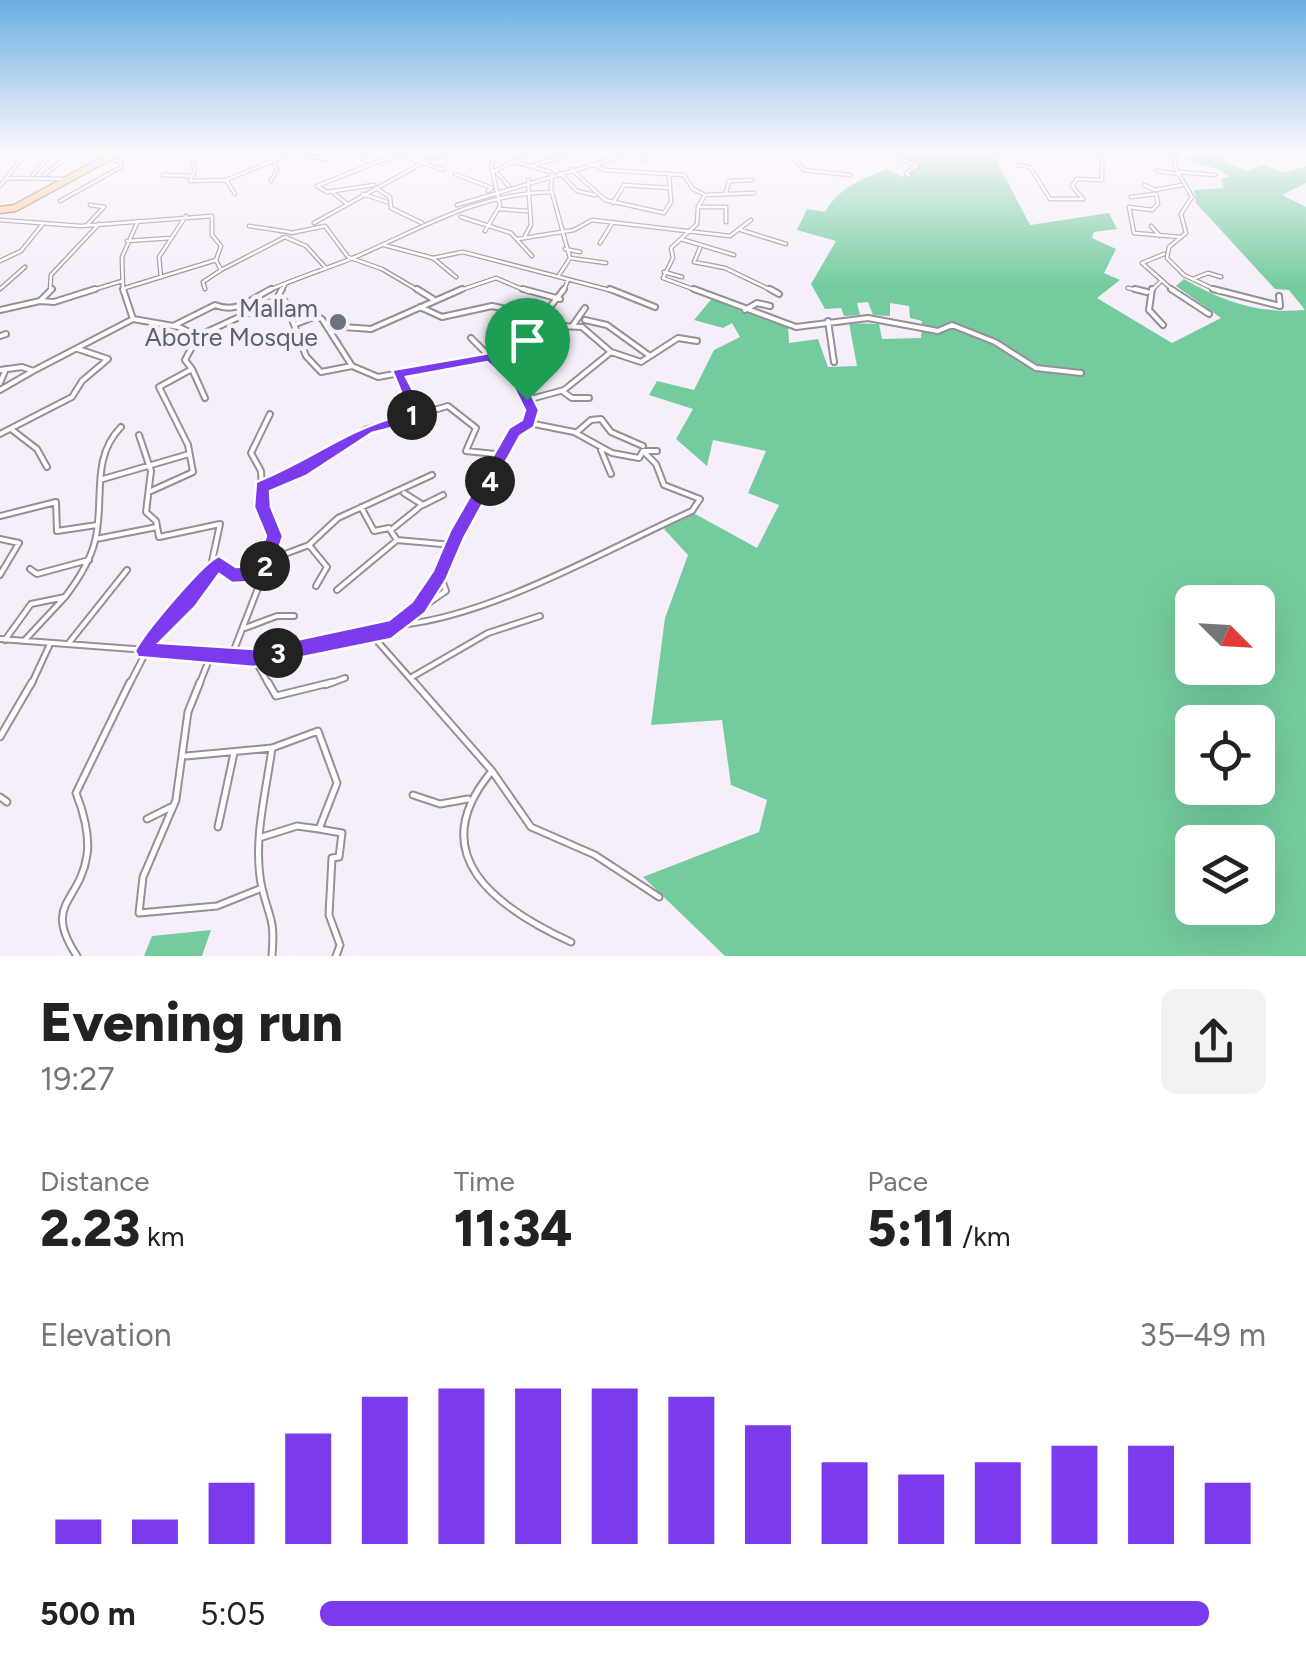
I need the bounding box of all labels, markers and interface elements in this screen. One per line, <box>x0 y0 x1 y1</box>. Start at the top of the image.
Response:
place label: Mallam Abotre Mosque <box>145 293 318 352</box>
pin <box>485 298 570 401</box>
marker: Mallam Abotre Mosque <box>327 311 349 333</box>
icon: arrive <box>500 313 555 368</box>
pin: 1 <box>387 390 437 440</box>
text: 1 <box>406 398 418 432</box>
pin: 4 <box>465 456 515 506</box>
text: 4 <box>481 464 499 498</box>
pin: 2 <box>240 541 290 591</box>
text: 2 <box>257 549 273 583</box>
north arrow <box>1175 585 1275 685</box>
map controls <box>1175 585 1275 925</box>
pin: 3 <box>253 628 303 678</box>
text: 3 <box>270 636 286 670</box>
button: locate <box>1175 705 1275 805</box>
button: layers <box>1175 825 1275 925</box>
text: Evening run <box>40 989 343 1055</box>
button: share <box>1161 989 1266 1094</box>
text: 19:27 <box>40 1060 115 1098</box>
text: Distance <box>40 1164 150 1198</box>
text: Time <box>454 1164 515 1198</box>
text: Pace <box>867 1164 928 1198</box>
text: 2.23 <box>40 1198 140 1259</box>
text: 11:34 <box>454 1198 572 1259</box>
text: 5:11 <box>867 1198 955 1259</box>
text: km <box>140 1219 185 1253</box>
text: /km <box>955 1219 1011 1253</box>
text: Elevation <box>40 1316 172 1354</box>
text: 35–49 m <box>1139 1316 1266 1354</box>
text: 500 m <box>40 1595 136 1633</box>
text: 5:05 <box>200 1595 265 1633</box>

